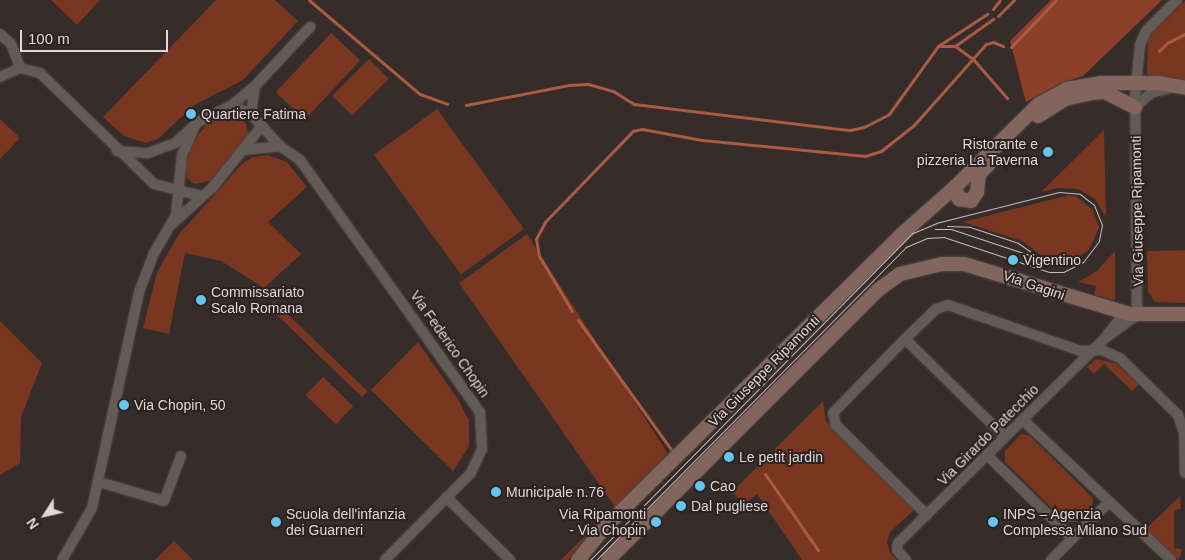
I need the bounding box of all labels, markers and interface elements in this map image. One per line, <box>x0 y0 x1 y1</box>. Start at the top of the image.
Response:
scale bar <box>22 20 170 52</box>
text: 100 m <box>28 30 70 47</box>
place label: Quartiere Fatima <box>201 106 306 122</box>
marker: Quartiere Fatima <box>185 108 197 120</box>
place label: Ristorante e pizzeria La Taverna <box>917 136 1038 168</box>
street label: Via Giuseppe Ripamonti <box>1127 136 1147 286</box>
marker: Ristorante e pizzeria La Taverna <box>1042 146 1054 158</box>
place label: Vigentino <box>1023 252 1081 268</box>
marker: Vigentino <box>1007 254 1019 266</box>
street label: Via Gagini <box>1001 267 1067 303</box>
place label: Commissariato Scalo Romana <box>211 284 304 316</box>
street label: Via Federico Chopin <box>407 287 493 401</box>
marker: Commissariato Scalo Romana <box>195 294 207 306</box>
street label: Via Giuseppe Ripamonti <box>705 312 823 430</box>
street label: Via Girardo Patecchio <box>934 381 1042 489</box>
place label: Via Chopin, 50 <box>134 397 226 413</box>
marker: Via Chopin, 50 <box>118 399 130 411</box>
place label: Le petit jardin <box>739 449 823 465</box>
marker: Le petit jardin <box>723 451 735 463</box>
place label: Cao <box>710 478 736 494</box>
marker: Cao <box>694 480 706 492</box>
place label: Municipale n.76 <box>506 484 604 500</box>
marker: Municipale n.76 <box>490 486 502 498</box>
north arrow <box>20 490 70 540</box>
place label: Dal pugliese <box>691 498 768 514</box>
marker: Dal pugliese <box>675 500 687 512</box>
place label: Scuola dell'infanzia dei Guarneri <box>286 506 405 538</box>
place label: Via Ripamonti - Via Chopin <box>559 506 646 538</box>
place label: INPS – Agenzia Complessa Milano Sud <box>1003 506 1147 538</box>
text: N <box>23 515 42 532</box>
marker: Scuola dell'infanzia dei Guarneri <box>270 516 282 528</box>
marker: Via Ripamonti - Via Chopin <box>650 516 662 528</box>
marker: INPS – Agenzia Complessa Milano Sud <box>987 516 999 528</box>

